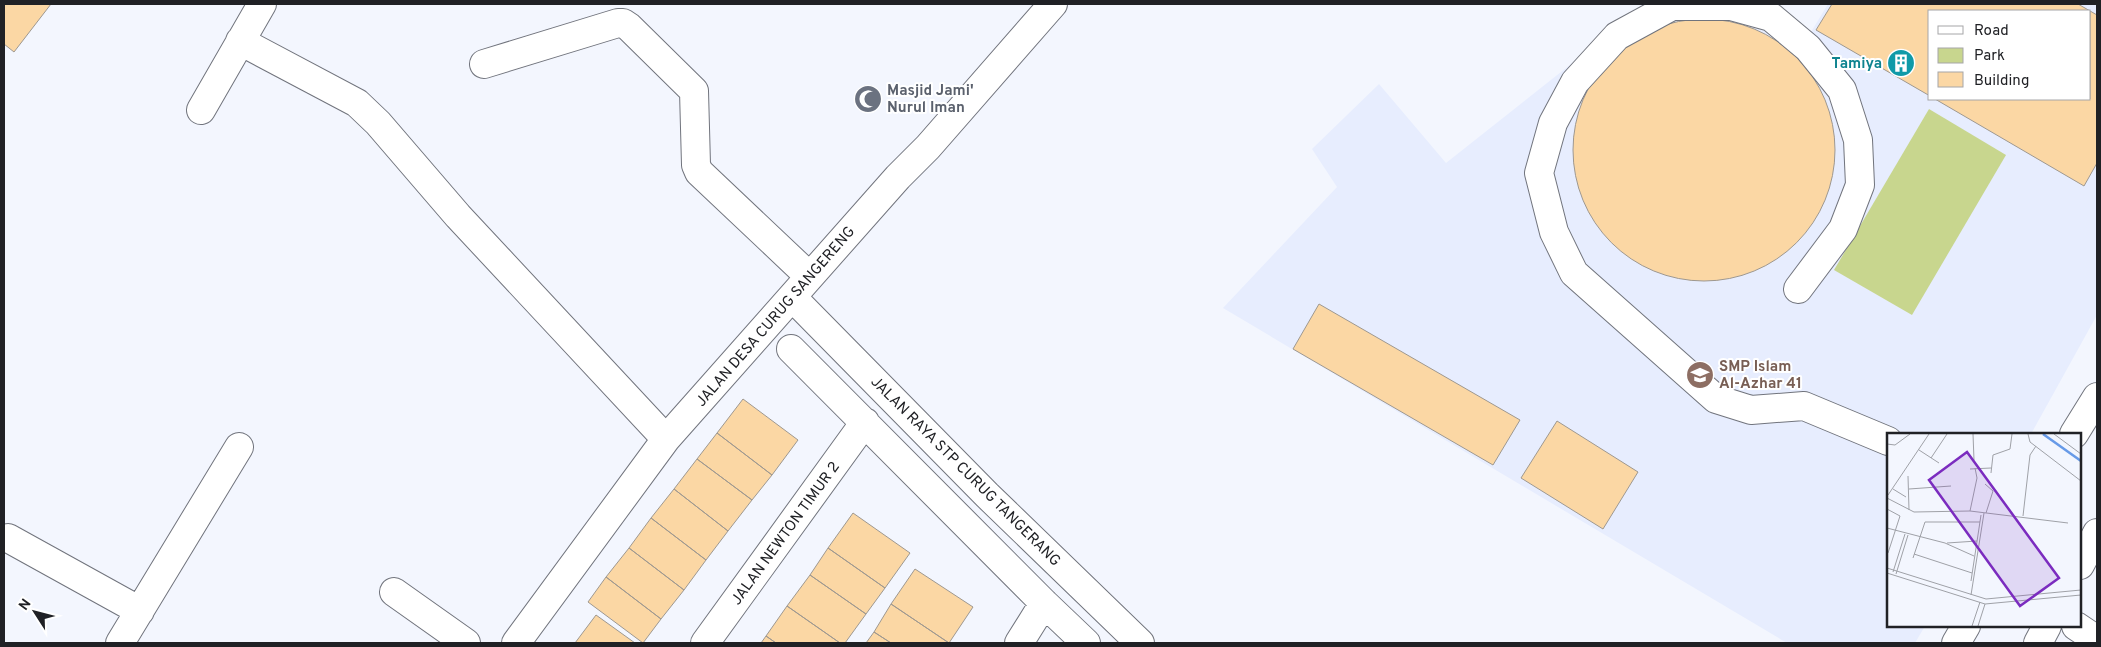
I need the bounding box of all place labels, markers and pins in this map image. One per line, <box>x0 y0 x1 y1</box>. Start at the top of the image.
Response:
building icon: Tamiya <box>1886 48 1916 78</box>
place label: Tamiya <box>1832 55 1882 74</box>
place label: Masjid Jami' Nurul Iman <box>887 82 974 118</box>
mosque icon: Masjid Jami' Nurul Iman <box>853 84 883 114</box>
place label: SMP Islam Al-Azhar 41 <box>1719 358 1802 394</box>
school or university icon: SMP Islam Al-Azhar 41 <box>1685 360 1715 390</box>

